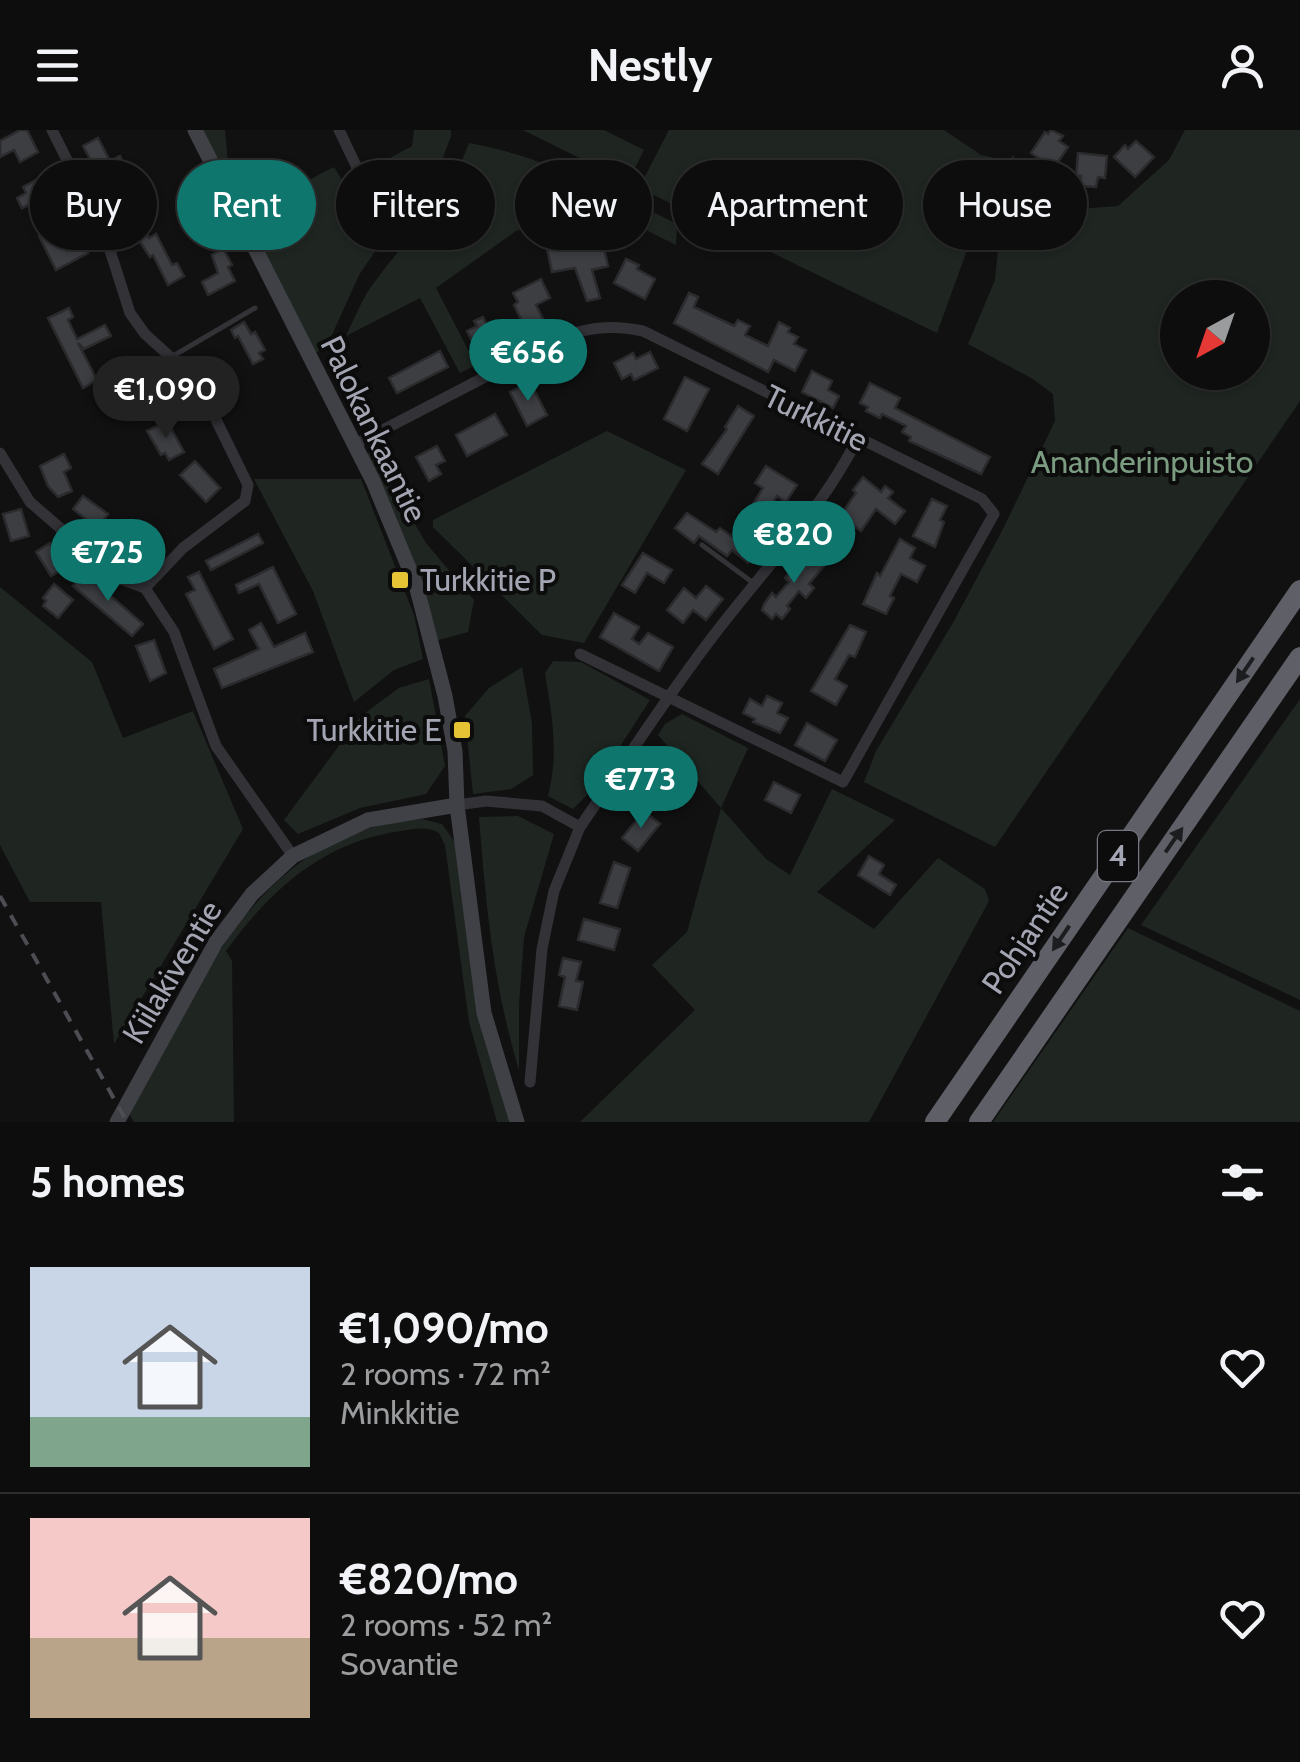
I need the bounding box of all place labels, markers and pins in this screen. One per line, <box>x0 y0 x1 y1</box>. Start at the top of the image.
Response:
pin: €656 <box>469 319 587 404</box>
pin: €1,090 <box>85 356 247 441</box>
pin: €820 <box>735 501 853 586</box>
pin: €725 <box>49 519 167 604</box>
place label: Turkkitie P <box>420 560 556 599</box>
marker: Turkkitie P <box>389 569 411 591</box>
place label: Turkkitie E <box>307 710 442 749</box>
marker: Turkkitie E <box>451 719 473 741</box>
pin: €773 <box>582 746 700 831</box>

